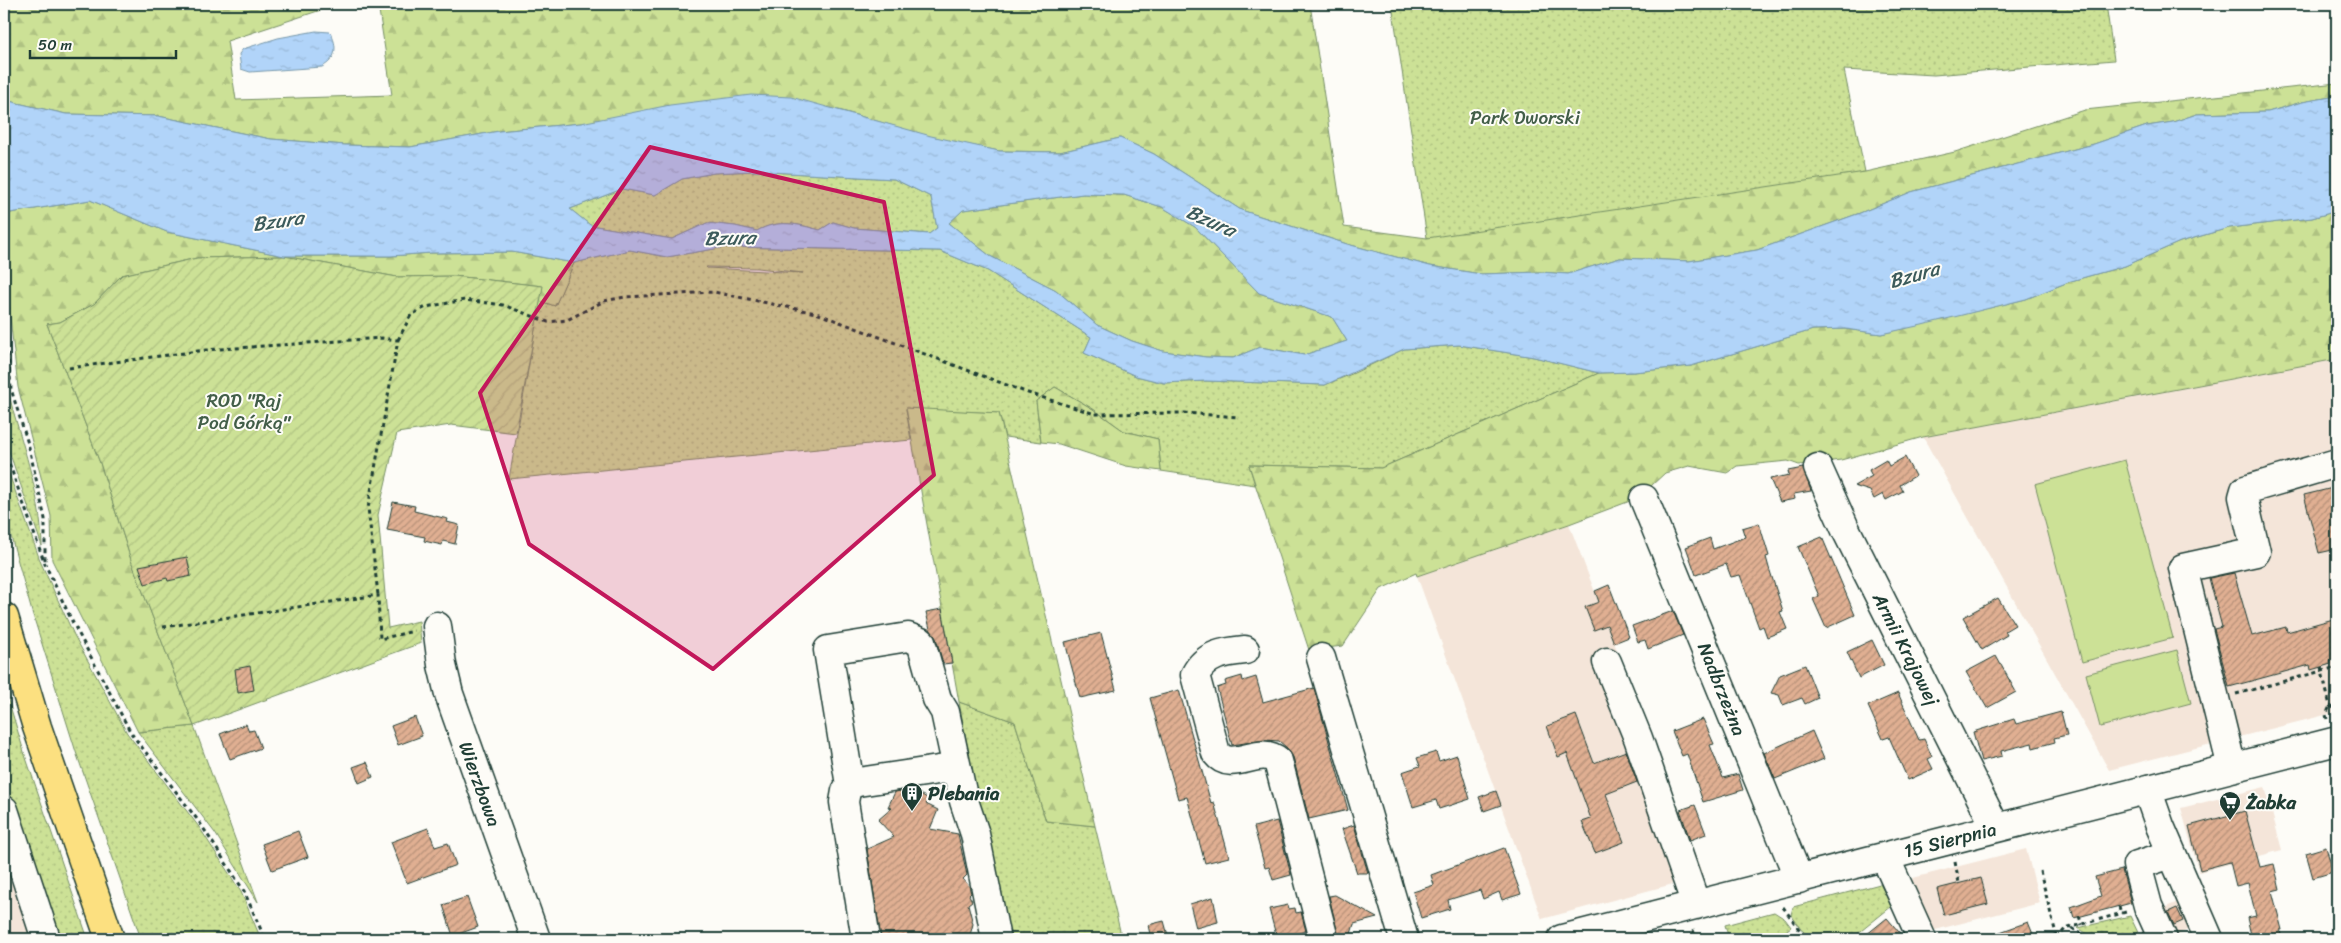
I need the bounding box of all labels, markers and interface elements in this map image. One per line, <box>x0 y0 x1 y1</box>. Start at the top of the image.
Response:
scale bar <box>30 28 176 60</box>
text: 50 m <box>38 32 73 58</box>
park label: Park Dworski <box>1470 101 1581 134</box>
water label: Bzura <box>1181 195 1244 249</box>
water label: Bzura <box>250 200 309 242</box>
water label: Bzura <box>704 220 759 256</box>
water label: Bzura <box>1885 250 1946 299</box>
park label: ROD "Raj Pod Górką" <box>198 384 292 439</box>
street label: Armii Krajowej <box>1863 586 1949 713</box>
street label: Nadbrzeżna <box>1688 637 1756 741</box>
street label: Wierzbowa <box>449 737 511 832</box>
place label: Plebania <box>928 777 1000 810</box>
building icon: Plebania <box>900 781 924 812</box>
place label: Żabka <box>2245 786 2296 819</box>
supermarket icon: Żabka <box>2218 790 2242 821</box>
street label: 15 Sierpnia <box>1900 812 2000 867</box>

